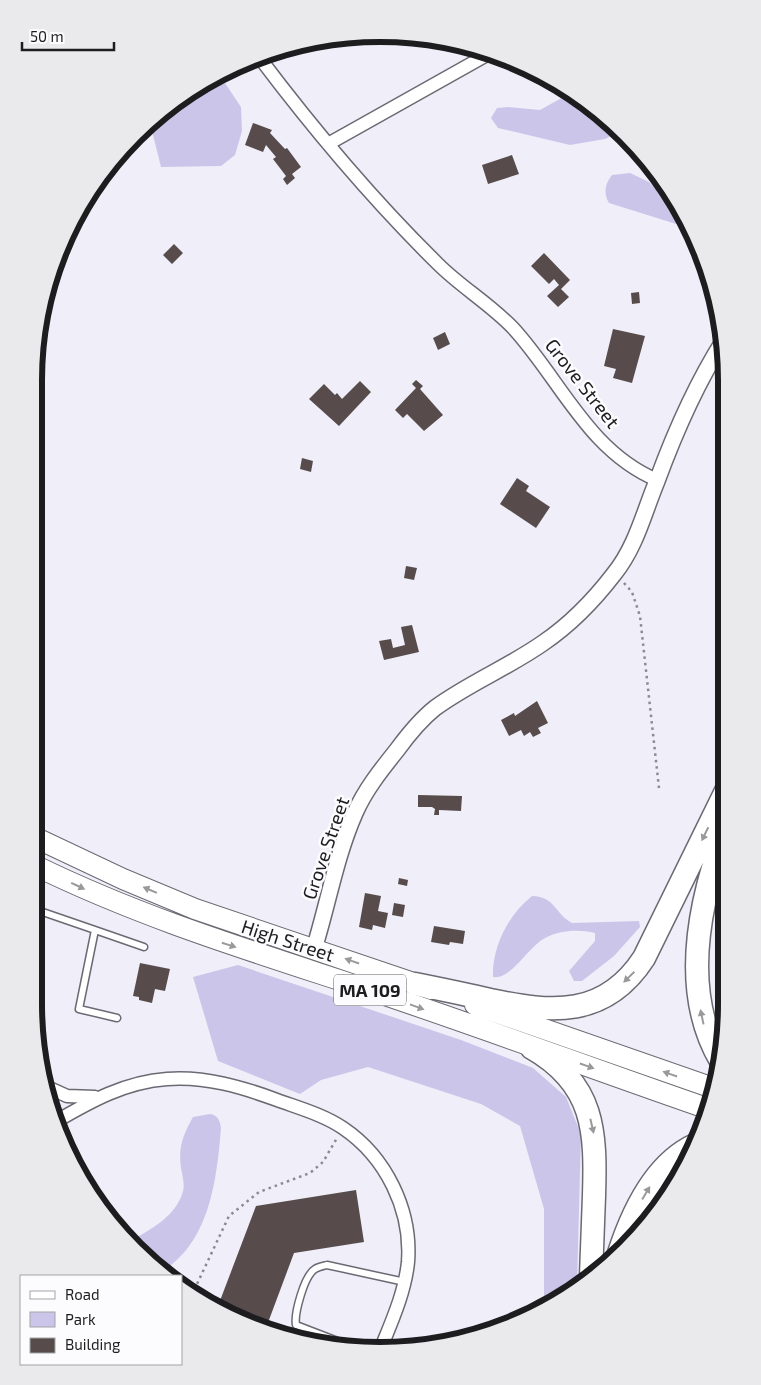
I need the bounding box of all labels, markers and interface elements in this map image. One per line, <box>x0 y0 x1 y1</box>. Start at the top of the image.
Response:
scale bar <box>22 20 115 52</box>
text: 50 m <box>30 27 64 45</box>
street label: Grove Street <box>541 334 625 432</box>
street label: Grove Street <box>297 794 353 902</box>
one-way arrow <box>700 827 709 842</box>
one-way arrow <box>71 882 85 890</box>
one-way arrow <box>143 886 157 894</box>
street label: High Street <box>239 914 337 966</box>
one-way arrow <box>222 941 237 949</box>
one-way arrow <box>344 957 359 965</box>
one-way arrow <box>623 971 635 983</box>
road number: MA 109 <box>334 974 406 1006</box>
one-way arrow <box>409 1004 424 1011</box>
one-way arrow <box>698 1009 706 1024</box>
one-way arrow <box>579 1063 594 1070</box>
one-way arrow <box>662 1069 677 1077</box>
one-way arrow <box>588 1118 596 1133</box>
one-way arrow <box>642 1187 651 1200</box>
legend <box>20 1275 182 1365</box>
text: Road <box>65 1285 100 1303</box>
text: Park <box>65 1310 96 1328</box>
text: Building <box>65 1335 121 1353</box>

